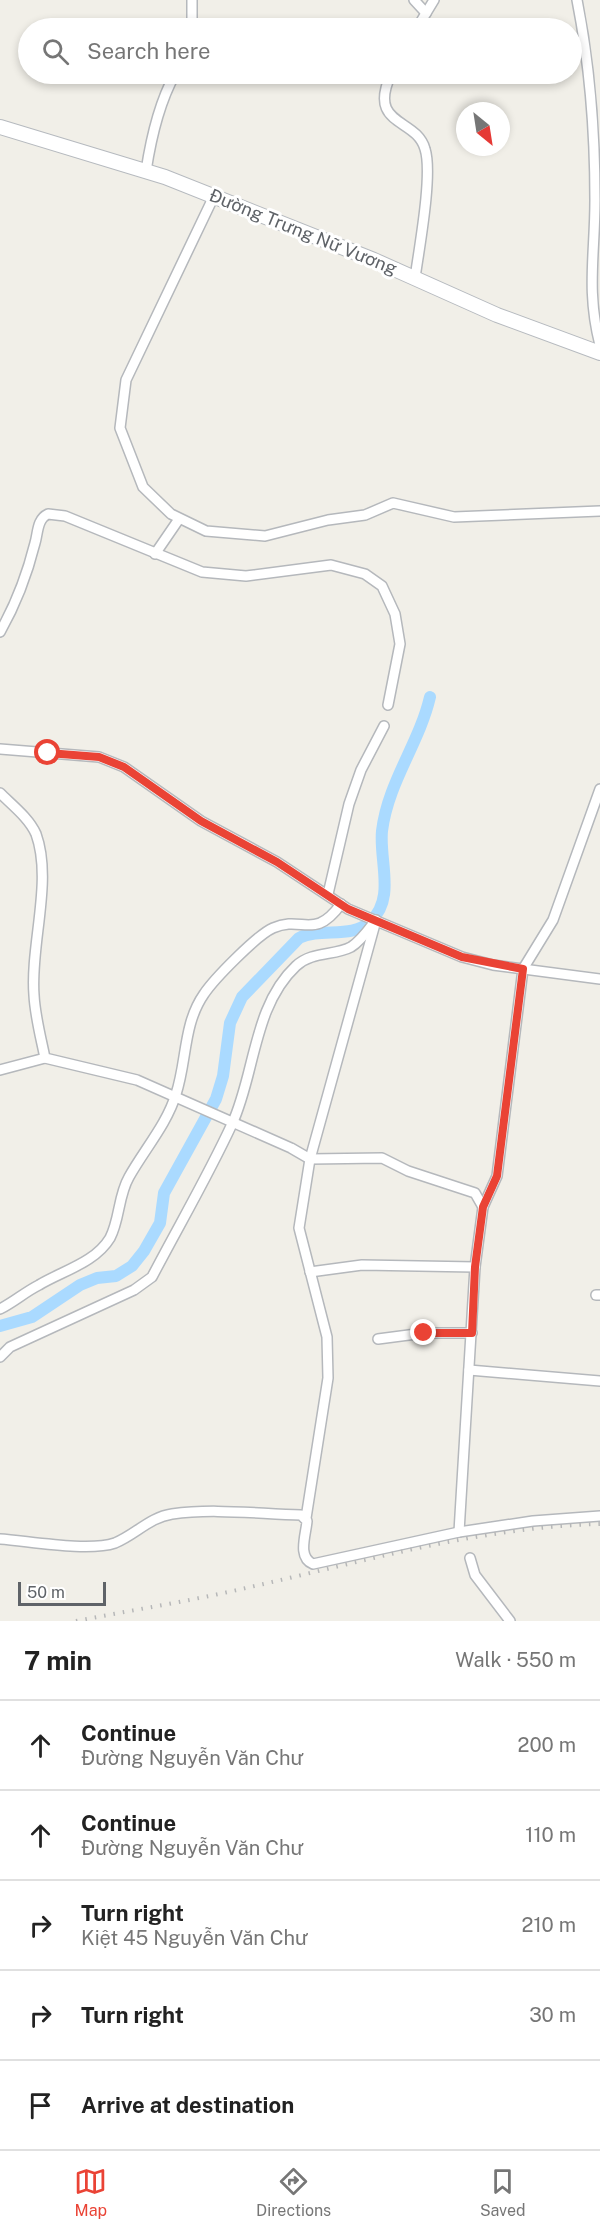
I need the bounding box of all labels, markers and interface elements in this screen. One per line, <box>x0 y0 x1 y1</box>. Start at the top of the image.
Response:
search box <box>18 18 582 84</box>
icon: search <box>39 35 72 68</box>
text: Search here <box>87 38 211 64</box>
north arrow <box>456 102 510 156</box>
street label: Đường Trưng Nữ Vương <box>206 184 400 279</box>
route start <box>34 739 60 765</box>
route end <box>410 1319 436 1345</box>
scale bar <box>18 1579 106 1606</box>
text: 50 m <box>27 1583 65 1602</box>
text: 7 min <box>24 1645 92 1676</box>
text: Walk · 550 m <box>455 1648 576 1672</box>
text: Continue <box>81 1720 176 1746</box>
icon: ahead <box>24 1729 57 1762</box>
text: 200 m <box>518 1733 576 1757</box>
text: Đường Nguyễn Văn Chư <box>81 1746 304 1770</box>
text: Continue <box>81 1810 176 1836</box>
icon: ahead <box>24 1819 57 1852</box>
text: 110 m <box>525 1823 576 1847</box>
text: Đường Nguyễn Văn Chư <box>81 1836 304 1860</box>
text: Turn right <box>81 1900 184 1926</box>
icon: right <box>24 1909 57 1942</box>
text: 210 m <box>522 1913 576 1937</box>
text: Kiệt 45 Nguyễn Văn Chư <box>81 1926 308 1950</box>
icon: right <box>24 1999 57 2032</box>
text: Turn right <box>81 2002 184 2028</box>
text: 30 m <box>529 2003 576 2027</box>
icon: arrive <box>24 2089 57 2122</box>
text: Arrive at destination <box>81 2092 294 2118</box>
tab: Map <box>74 2165 107 2220</box>
tab: Directions <box>256 2165 331 2220</box>
tab: Saved <box>480 2165 526 2220</box>

